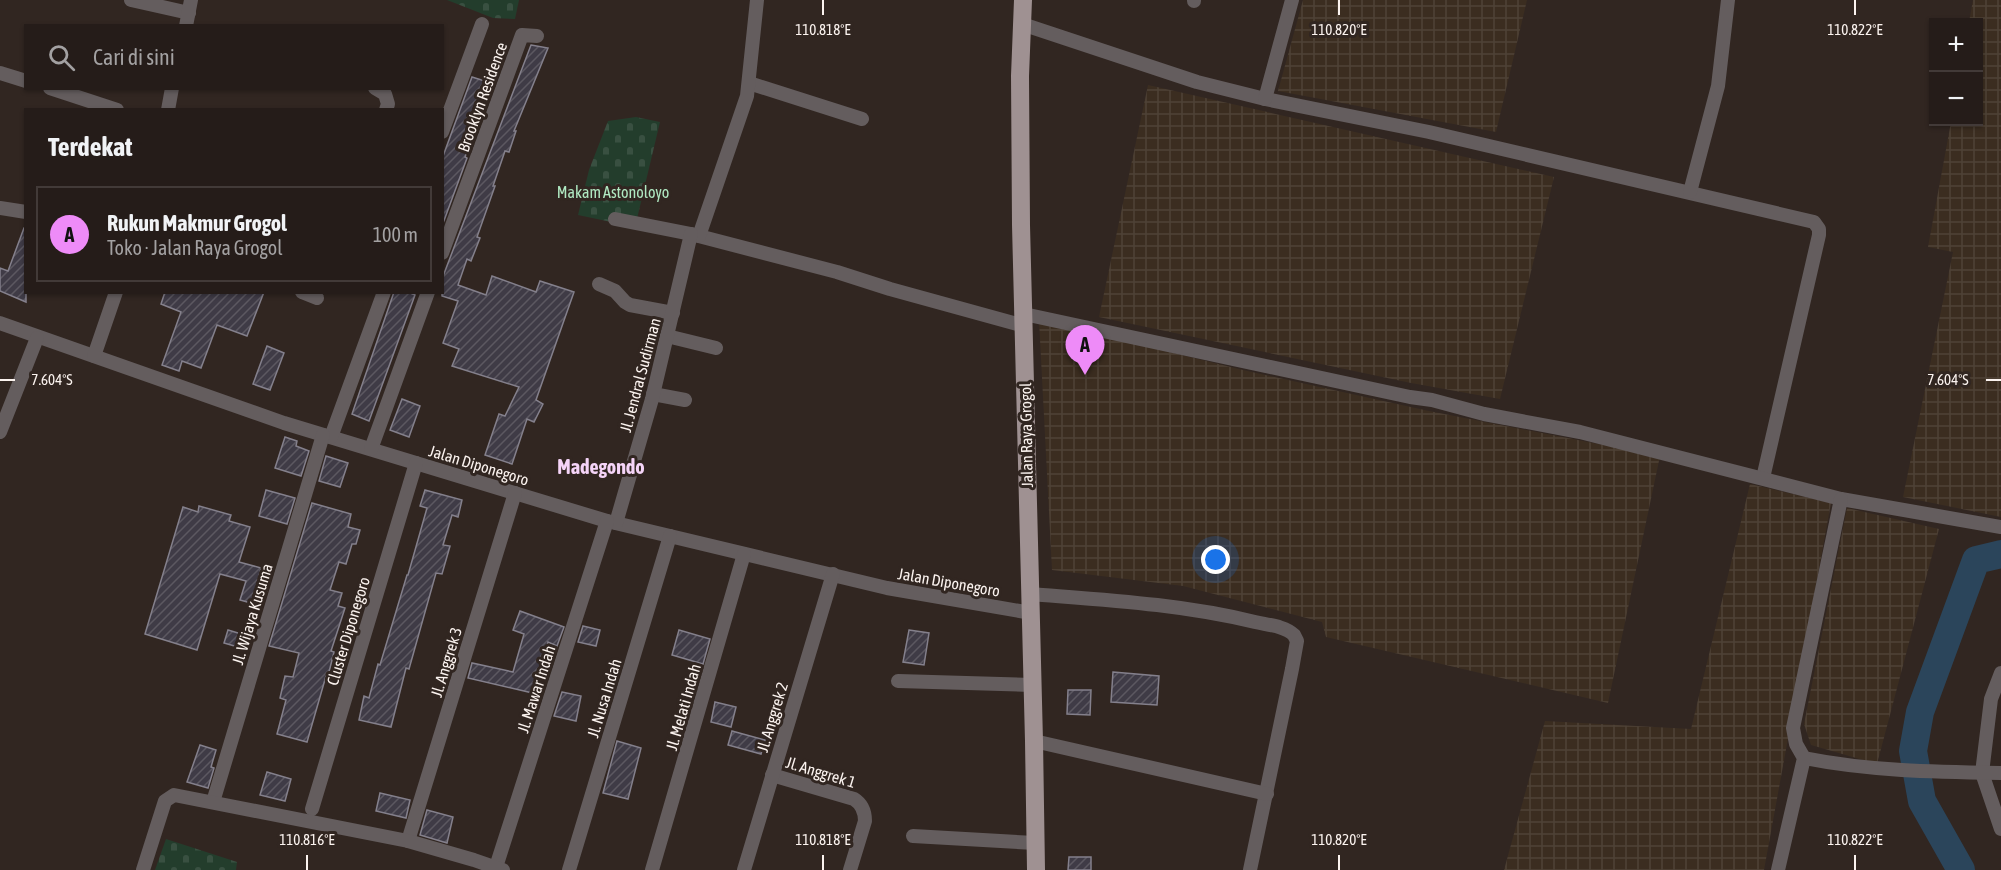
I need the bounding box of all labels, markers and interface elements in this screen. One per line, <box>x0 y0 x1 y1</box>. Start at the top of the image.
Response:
map controls <box>1929 18 1983 126</box>
button: + <box>1929 18 1983 72</box>
text: 110.818°E <box>795 21 851 38</box>
text: 110.820°E <box>1311 21 1367 38</box>
text: 110.822°E <box>1827 21 1883 38</box>
search box <box>24 24 444 90</box>
street label: Brooklyn Residence <box>454 40 511 155</box>
icon: search <box>45 41 78 74</box>
text: Cari di sini <box>93 44 175 70</box>
button: − <box>1929 72 1983 126</box>
text: Terdekat <box>48 132 132 162</box>
park label: Makam Astonoloyo <box>557 183 669 202</box>
text: Rukun Makmur Grogol <box>107 210 287 236</box>
text: A <box>65 223 74 246</box>
text: 100 m <box>373 223 418 246</box>
text: Toko · Jalan Raya Grogol <box>107 236 282 259</box>
street label: Jl. Jendral Sudirman <box>616 316 664 434</box>
pin: A <box>1066 326 1104 375</box>
text: 7.604°S <box>31 371 73 388</box>
text: 7.604°S <box>1927 371 1969 388</box>
street label: Jalan Raya Grogol <box>1016 382 1037 488</box>
street label: Jalan Diponegoro <box>427 441 531 490</box>
district label: Madegondo <box>557 455 645 478</box>
your location <box>1201 545 1230 574</box>
street label: Jl. Wijaya Kusuma <box>228 561 277 667</box>
street label: Jalan Diponegoro <box>896 564 1001 601</box>
street label: Cluster Diponegoro <box>323 575 374 688</box>
street label: Jl. Anggrek 3 <box>427 625 466 699</box>
street label: Jl. Mawar Indah <box>513 643 559 735</box>
street label: Jl. Nusa Indah <box>583 656 625 740</box>
street label: Jl. Melati Indah <box>662 662 704 752</box>
street label: Jl. Anggrek 2 <box>753 680 792 754</box>
street label: Jl. Anggrek 1 <box>784 753 858 792</box>
text: 110.816°E <box>279 831 335 848</box>
text: 110.818°E <box>795 831 851 848</box>
text: 110.820°E <box>1311 831 1367 848</box>
text: 110.822°E <box>1827 831 1883 848</box>

